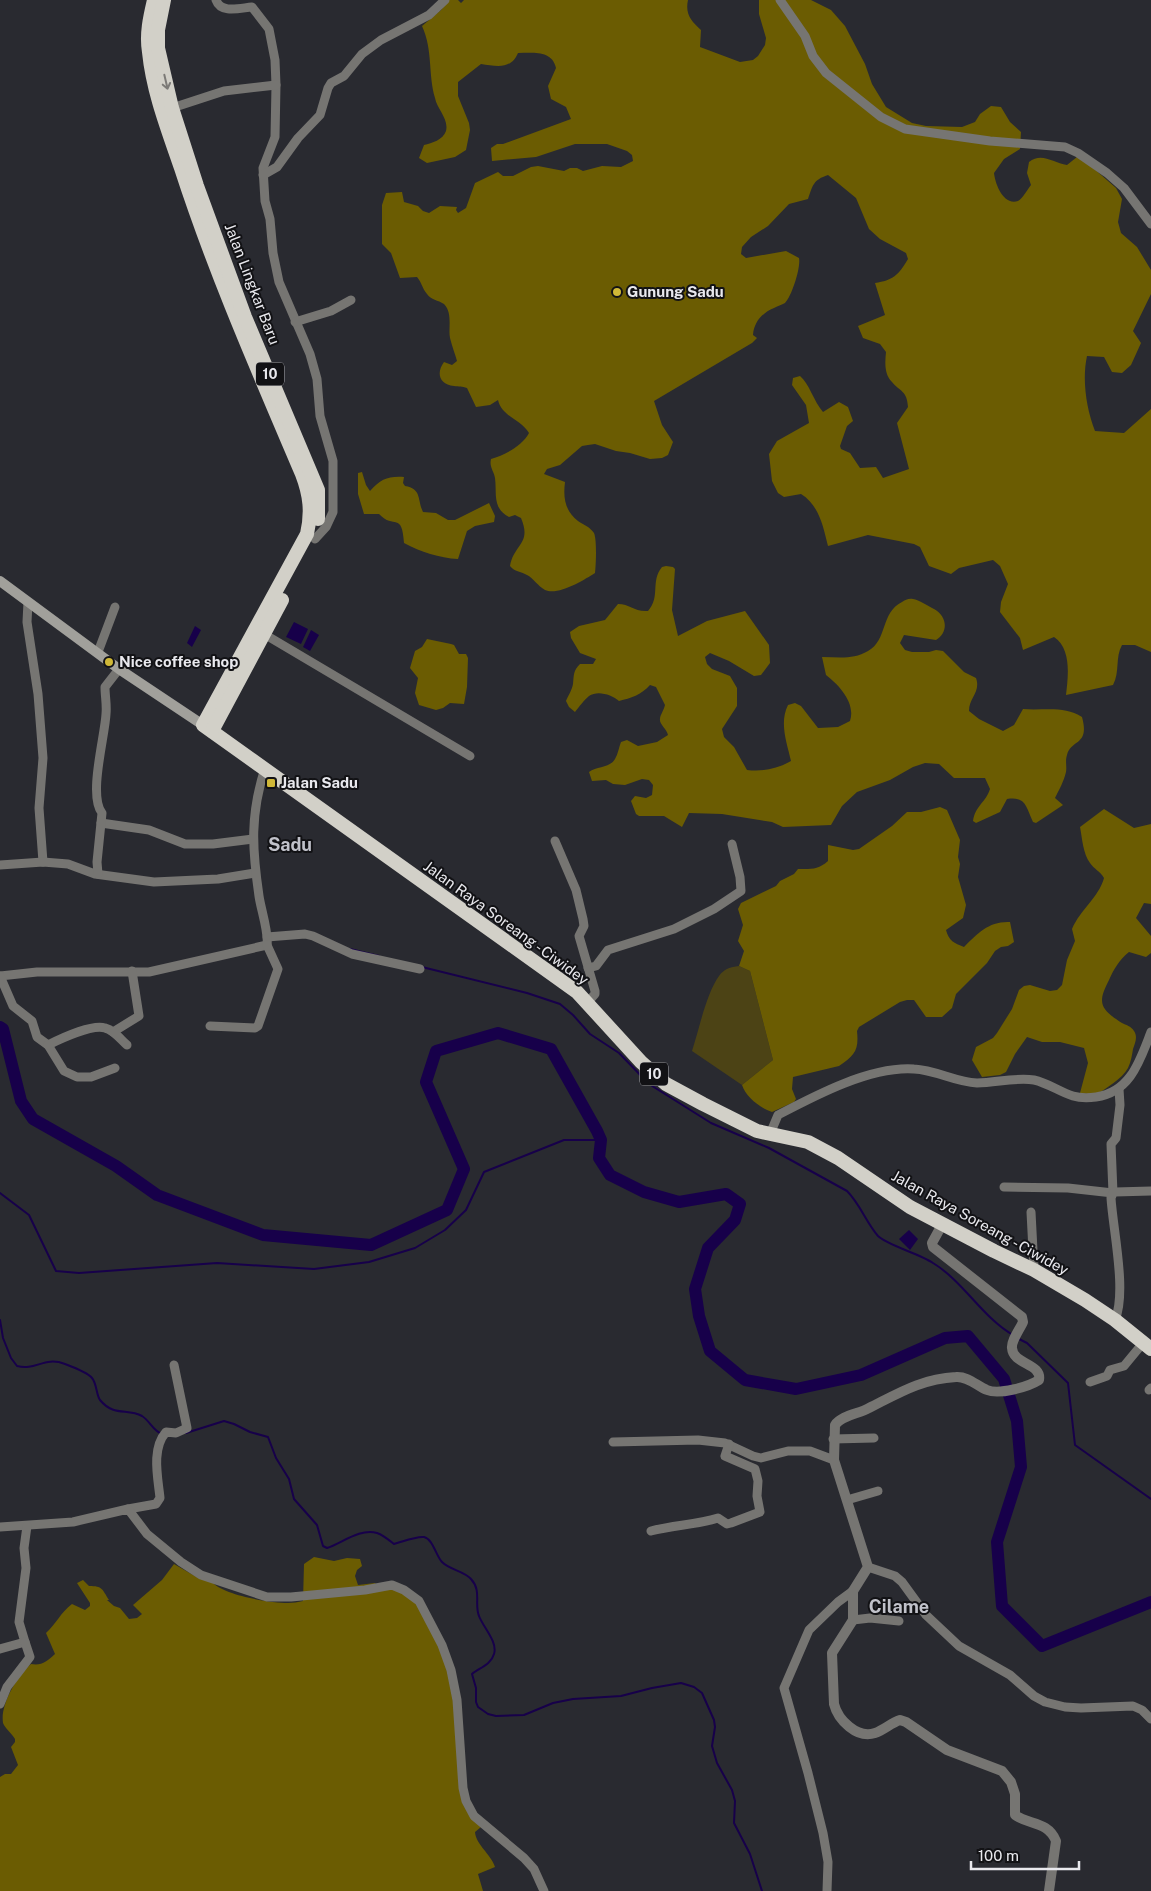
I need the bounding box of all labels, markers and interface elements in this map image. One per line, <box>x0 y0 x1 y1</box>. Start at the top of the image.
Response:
one-way arrow <box>162 74 171 90</box>
street label: Jalan Lingkar Baru <box>221 221 283 347</box>
place label: Gunung Sadu <box>627 283 724 300</box>
marker: Gunung Sadu <box>611 286 623 298</box>
road number: 10 <box>256 362 284 386</box>
place label: Nice coffee shop <box>119 653 238 670</box>
marker: Nice coffee shop <box>103 656 115 668</box>
place label: Jalan Sadu <box>281 774 358 791</box>
marker: Jalan Sadu <box>265 777 277 789</box>
district label: Sadu <box>268 834 312 855</box>
street label: Jalan Raya Soreang - Ciwidey <box>421 857 592 988</box>
road number: 10 <box>640 1062 668 1086</box>
street label: Jalan Raya Soreang - Ciwidey <box>889 1167 1072 1278</box>
district label: Cilame <box>869 1596 929 1617</box>
scale bar <box>971 1838 1078 1870</box>
text: 100 m <box>978 1847 1019 1864</box>

